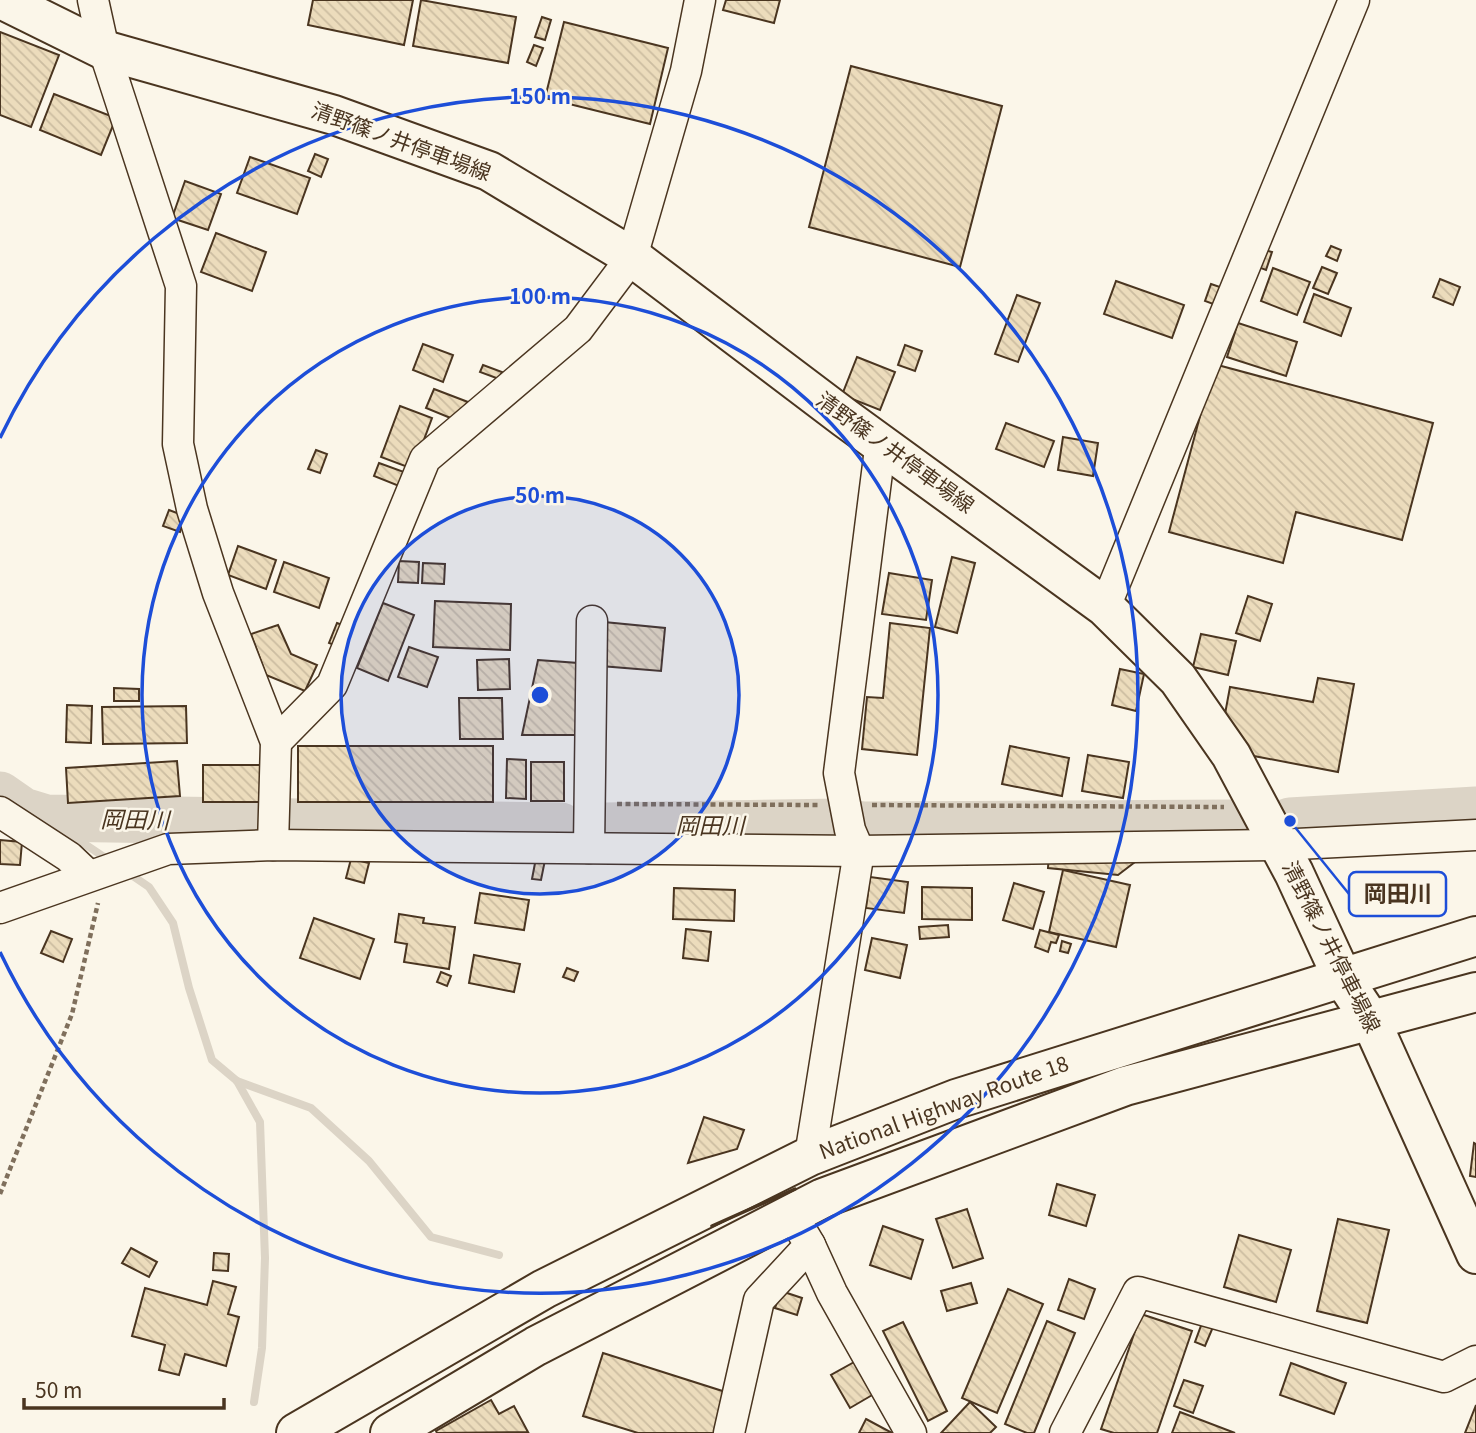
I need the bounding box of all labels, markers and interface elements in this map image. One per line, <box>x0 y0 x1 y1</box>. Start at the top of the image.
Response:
text: 150 m <box>509 80 571 110</box>
street label: 清野篠ノ井停車場線 <box>308 94 496 187</box>
text: 100 m <box>509 280 571 310</box>
street label: 清野篠ノ井停車場線 <box>811 384 981 519</box>
text: 50 m <box>515 479 565 509</box>
centre of rings <box>528 683 552 707</box>
water label: 岡田川 <box>100 800 173 836</box>
water label: 岡田川 <box>676 807 748 841</box>
street label: 清野篠ノ井停車場線 <box>1277 855 1389 1037</box>
callout: 岡田川 <box>1349 872 1446 916</box>
text: 岡田川 <box>1364 875 1433 909</box>
street label: National Highway Route 18 <box>814 1047 1072 1165</box>
scale bar <box>24 1366 224 1410</box>
text: 50 m <box>35 1374 82 1404</box>

